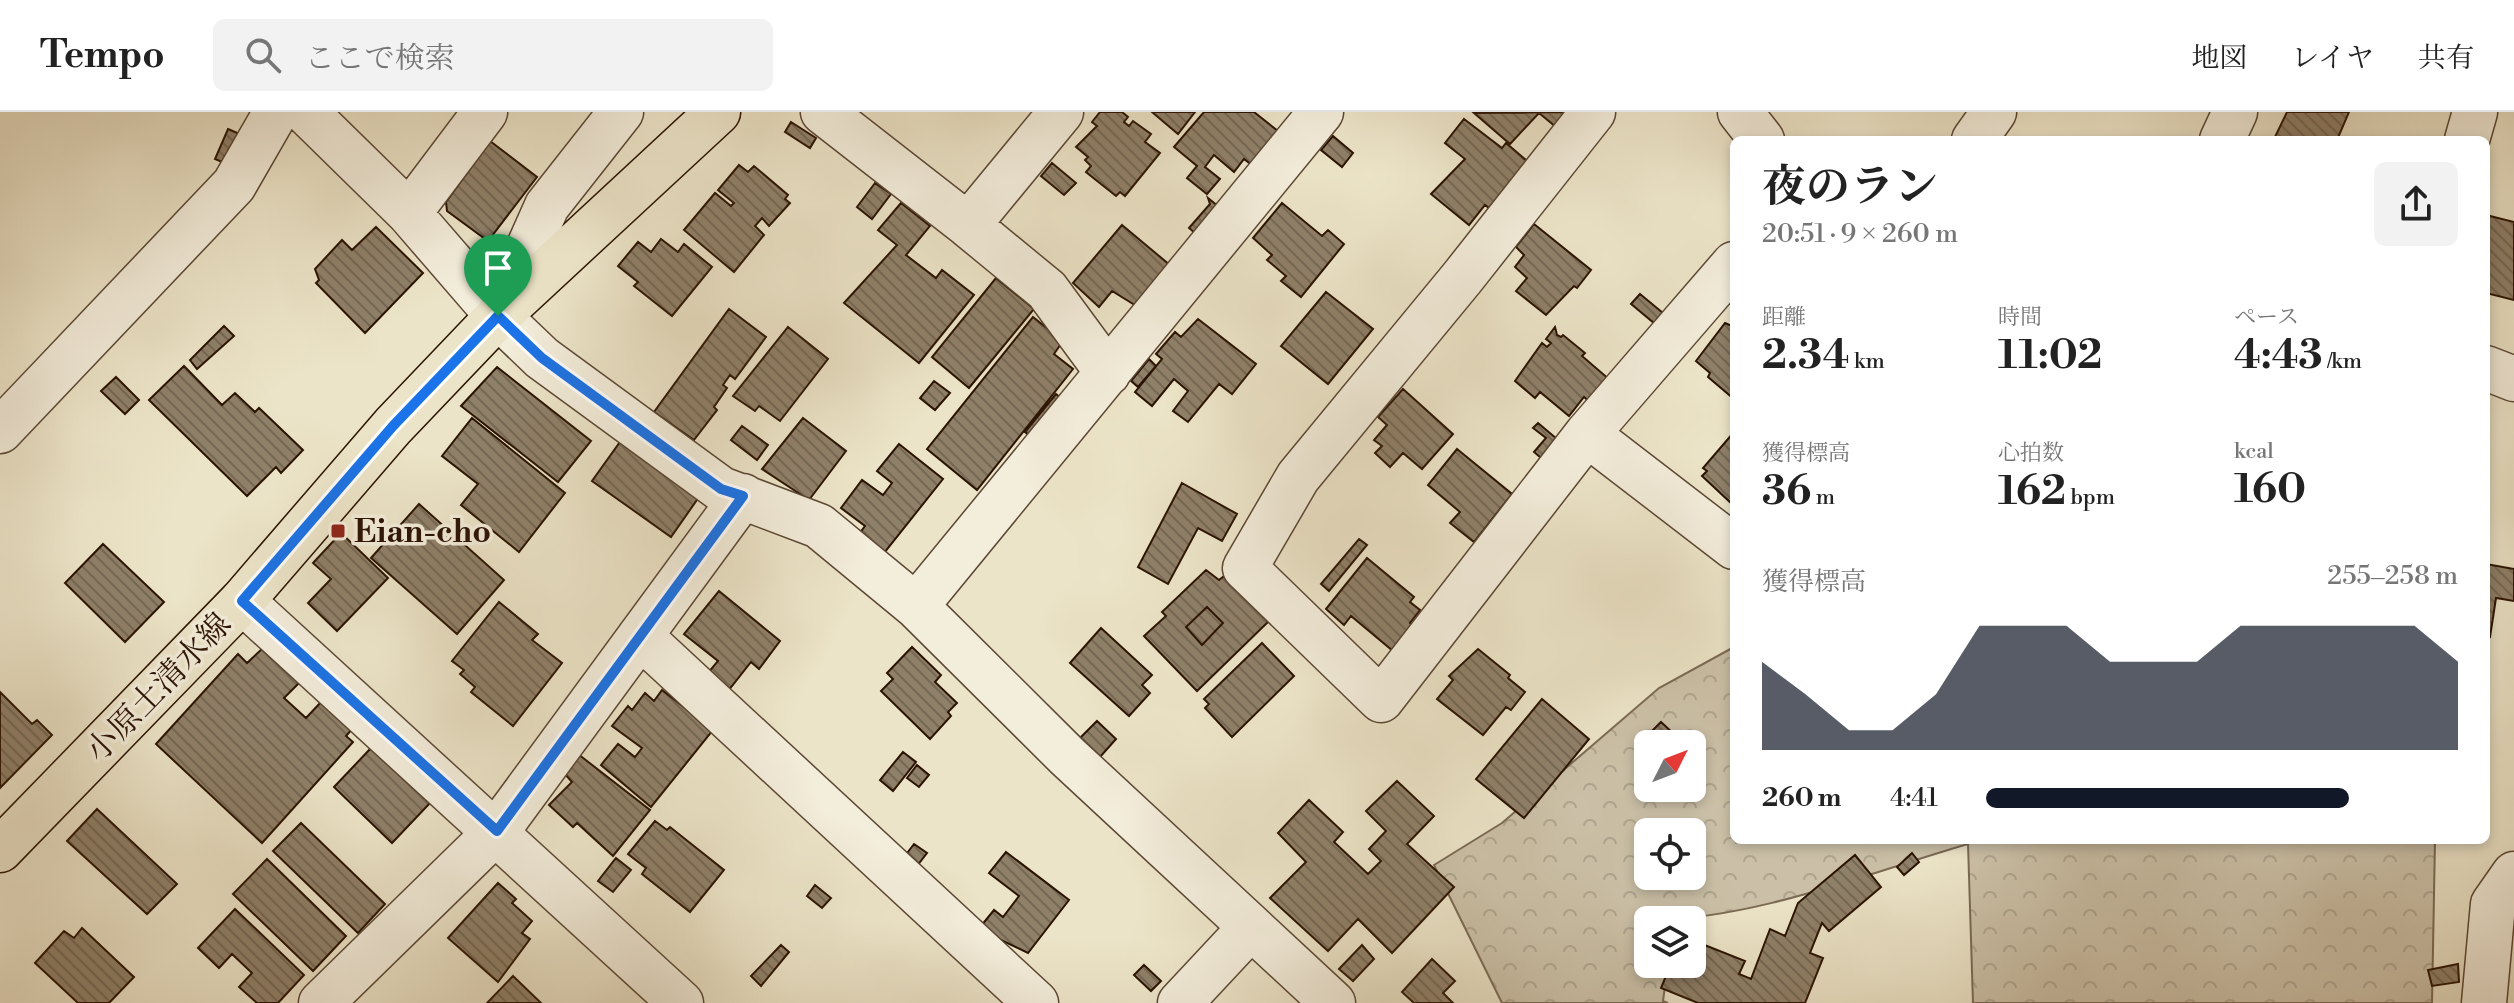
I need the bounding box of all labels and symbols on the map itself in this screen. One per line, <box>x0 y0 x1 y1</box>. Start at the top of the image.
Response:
pin <box>464 234 532 316</box>
place label: Eian-cho <box>354 512 491 552</box>
marker: Eian-cho <box>329 522 347 540</box>
street label: 小原土清水線 <box>78 605 240 771</box>
north arrow <box>1634 730 1706 802</box>

